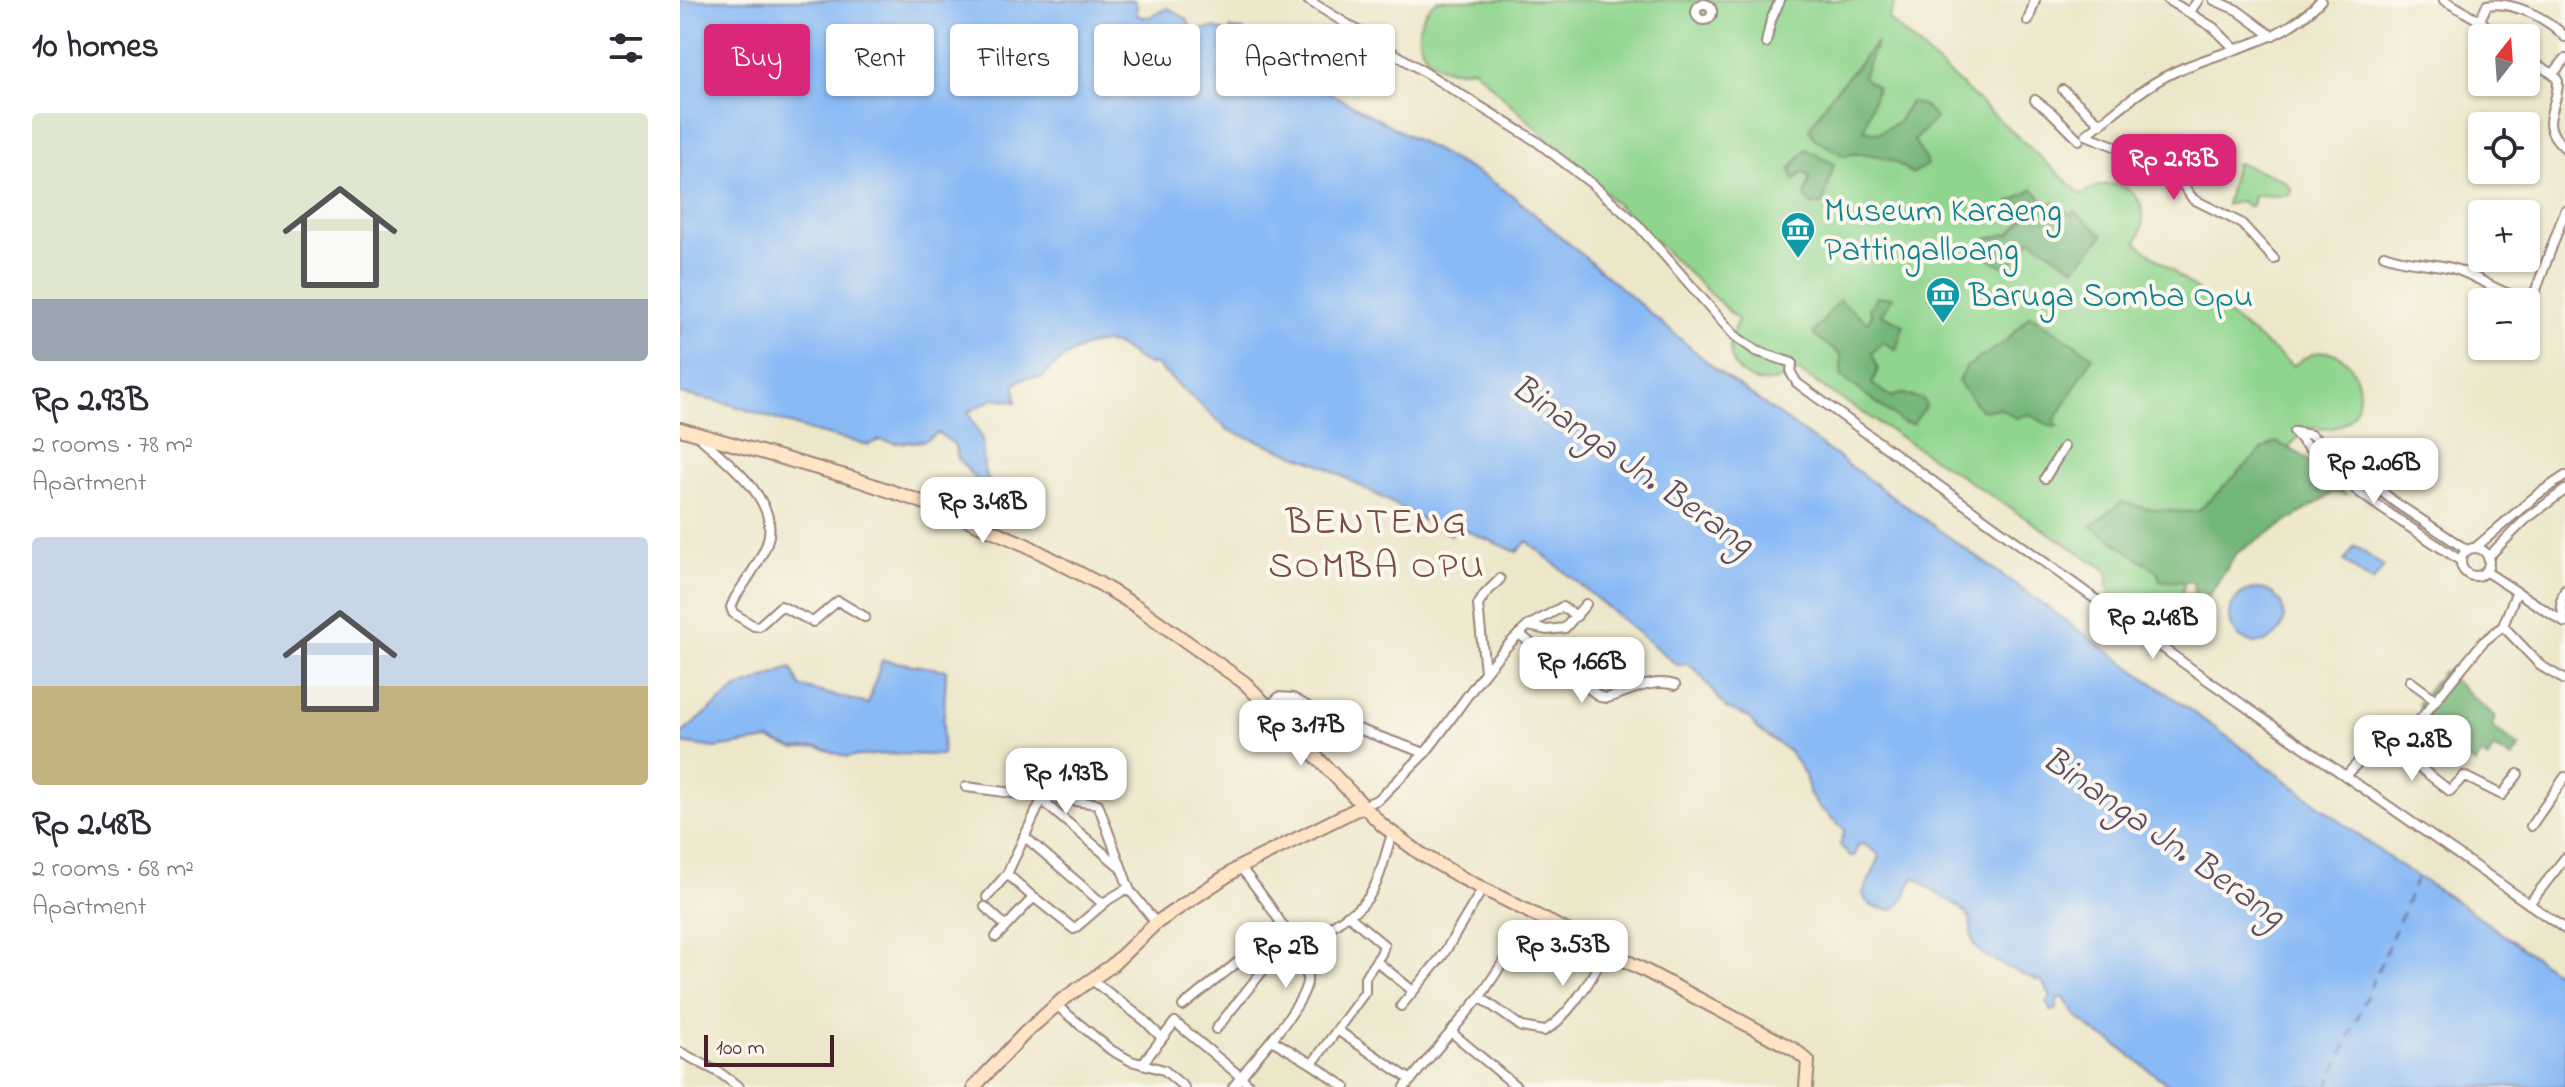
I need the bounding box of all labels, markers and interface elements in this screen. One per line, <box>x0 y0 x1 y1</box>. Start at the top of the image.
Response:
text: 10 homes <box>32 23 159 73</box>
chip: Buy <box>704 24 810 96</box>
chip: Rent <box>826 24 934 96</box>
chip: Filters <box>950 24 1078 96</box>
chip: New <box>1094 24 1200 96</box>
chip: Apartment <box>1216 24 1395 96</box>
north arrow <box>2468 24 2540 96</box>
map controls <box>2468 24 2540 360</box>
icon: filters <box>604 26 648 70</box>
button: locate <box>2468 112 2540 184</box>
pin: Rp 2.93B <box>2091 134 2257 202</box>
text: Rp 2.93B <box>2129 141 2219 179</box>
icon: home <box>268 165 412 309</box>
place label: Museum Karaeng Pattingalloang <box>1824 188 2062 277</box>
button: + <box>2468 200 2540 272</box>
museum icon: Museum Karaeng Pattingalloang <box>1779 210 1817 260</box>
place label: Baruga Somba Opu <box>1968 273 2253 323</box>
museum icon: Baruga Somba Opu <box>1924 275 1962 325</box>
button: − <box>2468 288 2540 360</box>
water label: Binanga Jn. Berang <box>1499 363 1765 571</box>
text: Rp 2.93B <box>32 377 149 427</box>
text: 2 rooms · 78 m² <box>32 427 193 465</box>
pin: Rp 2.06B <box>2291 438 2457 506</box>
text: Rp 2.06B <box>2327 445 2421 483</box>
text: Apartment <box>32 465 146 503</box>
pin: Rp 3.48B <box>900 477 1066 545</box>
text: Rp 3.48B <box>938 484 1028 522</box>
district label: BENTENG SOMBA OPU <box>1268 496 1486 596</box>
icon: home <box>268 589 412 733</box>
pin: Rp 2.48B <box>2070 593 2236 661</box>
text: Rp 2.48B <box>2107 600 2199 638</box>
pin: Rp 1.66B <box>1499 637 1665 705</box>
text: Rp 1.66B <box>1538 644 1626 682</box>
pin: Rp 3.17B <box>1218 700 1384 768</box>
text: Rp 3.17B <box>1257 707 1345 745</box>
pin: Rp 2.8B <box>2338 715 2486 783</box>
text: Rp 2.8B <box>2372 722 2452 760</box>
water label: Binanga Jn. Berang <box>2030 735 2296 943</box>
pin: Rp 1.93B <box>983 748 1149 816</box>
text: Rp 1.93B <box>1024 755 1108 793</box>
text: Rp 2.48B <box>32 801 151 851</box>
text: 2 rooms · 68 m² <box>32 851 194 889</box>
text: Apartment <box>32 889 146 927</box>
pin: Rp 3.53B <box>1480 920 1646 988</box>
pin: Rp 2B <box>1230 922 1342 990</box>
text: Rp 3.53B <box>1516 927 1610 965</box>
text: Rp 2B <box>1253 929 1319 967</box>
scale bar <box>704 1031 834 1067</box>
text: 100 m <box>716 1033 765 1065</box>

